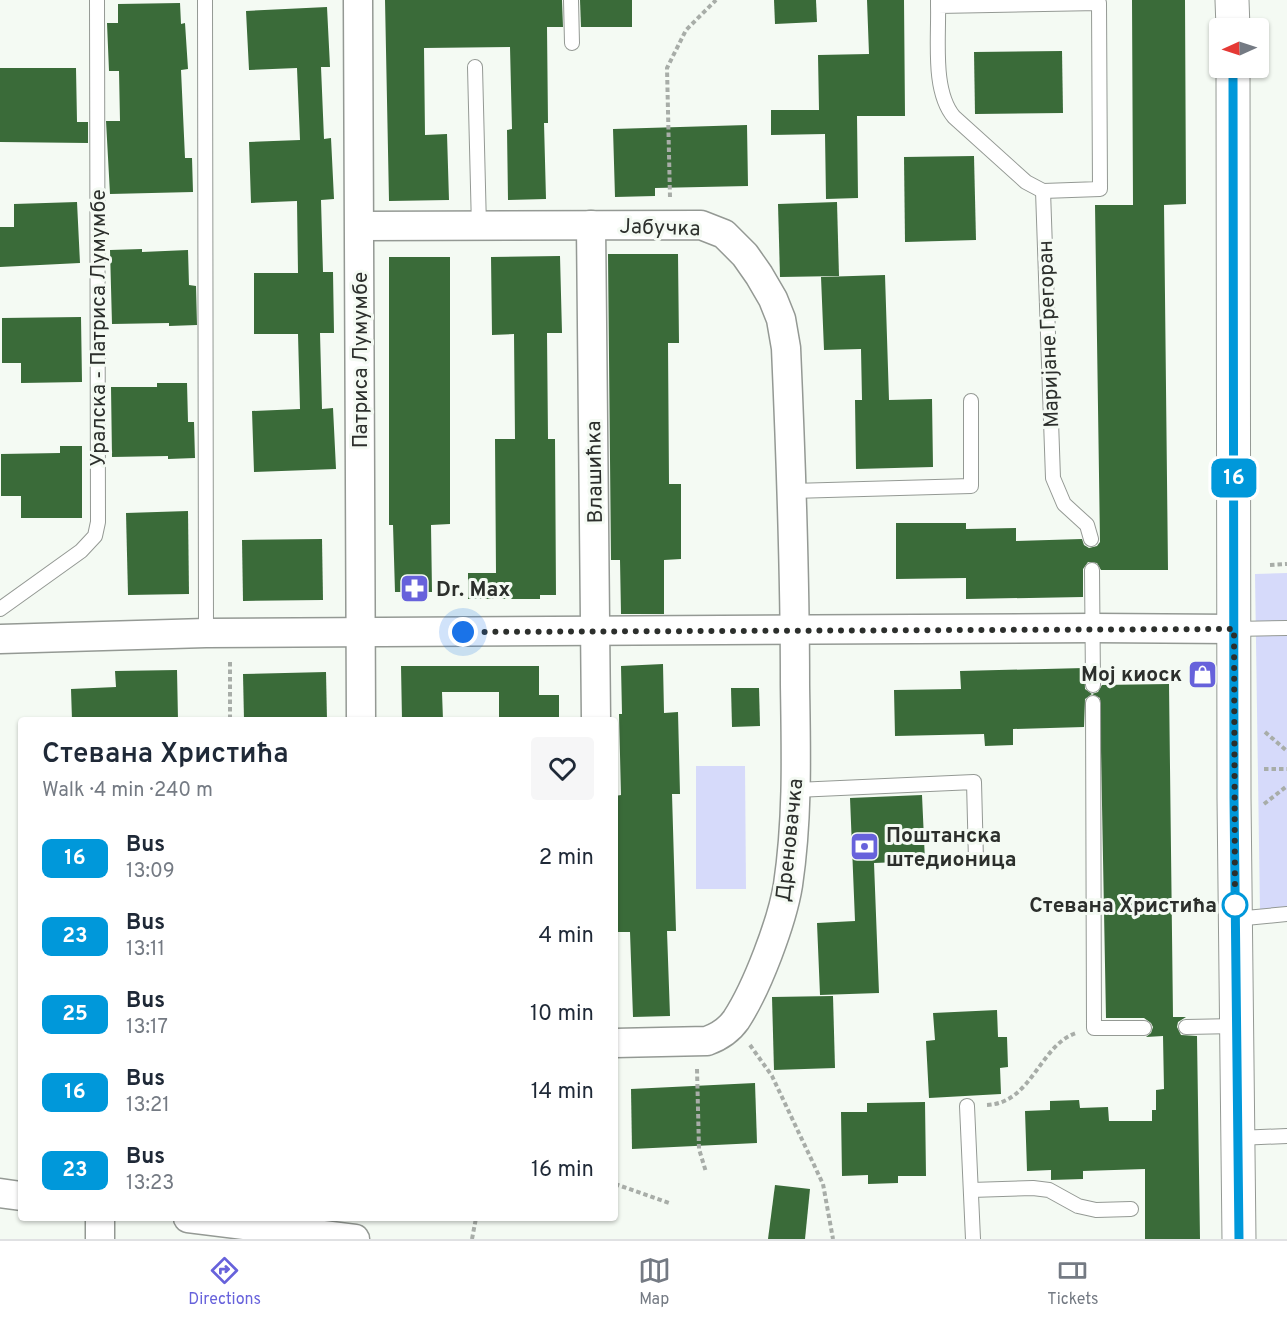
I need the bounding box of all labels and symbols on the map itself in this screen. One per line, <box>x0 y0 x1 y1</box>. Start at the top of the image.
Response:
north arrow <box>1209 18 1269 78</box>
street label: Уралска - Патриса Лумумбе <box>86 189 113 467</box>
street label: Јабучка <box>619 214 701 243</box>
street label: Маријане Грегоран <box>1033 240 1066 428</box>
street label: Патриса Лумумбе <box>348 272 375 448</box>
street label: Влашићка <box>581 420 610 524</box>
line badge: 16 <box>1207 458 1261 498</box>
pharmacy icon: Dr. Max <box>399 573 431 605</box>
place label: Dr. Max <box>436 577 510 604</box>
your location <box>448 617 478 647</box>
shop icon: Мој киоск <box>1187 658 1219 690</box>
place label: Мој киоск <box>1081 662 1182 689</box>
street label: Дреновачка <box>771 777 810 903</box>
place label: Поштанска штедионица <box>886 823 1017 874</box>
bank icon: Поштанска штедионица <box>849 831 881 863</box>
marker: Стевана Христића <box>1222 892 1248 918</box>
place label: Стевана Христића <box>1029 893 1217 920</box>

